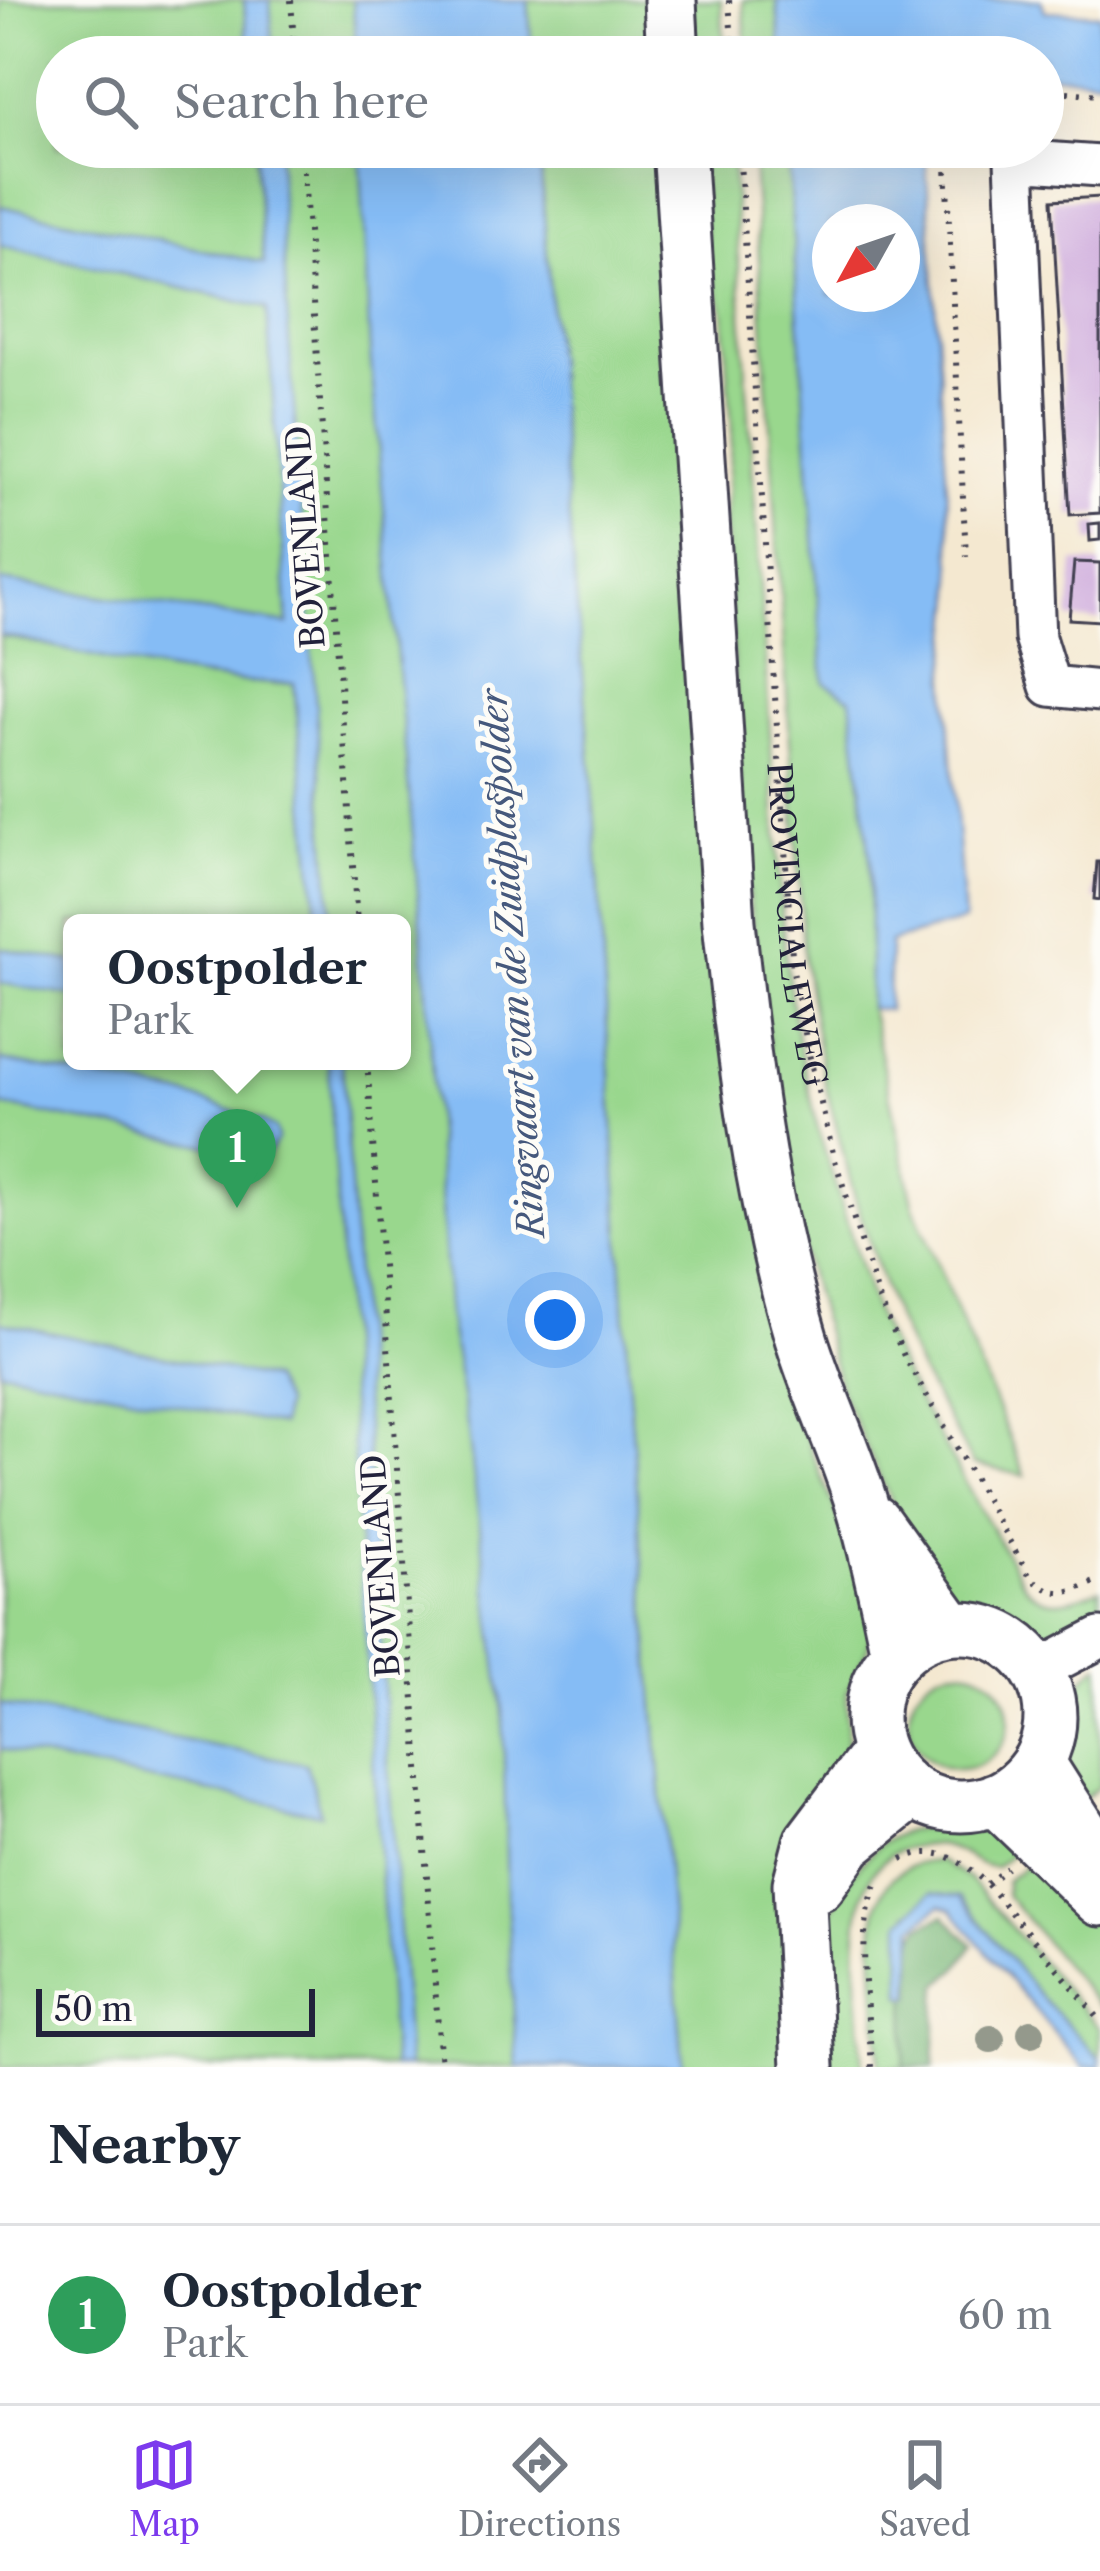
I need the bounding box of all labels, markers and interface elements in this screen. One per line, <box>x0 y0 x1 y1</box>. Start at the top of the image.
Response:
search box <box>36 36 1064 168</box>
icon: search <box>78 69 144 135</box>
text: Search here <box>174 74 429 130</box>
north arrow <box>812 204 920 312</box>
street label: BOVENLAND <box>277 424 334 650</box>
water label: Ringvaart van de Zuidplaspolder <box>471 685 553 1242</box>
street label: PROVINCIALEWEG <box>758 761 836 1091</box>
popup <box>63 914 411 1070</box>
text: Oostpolder <box>107 940 367 996</box>
text: Park <box>107 996 192 1044</box>
pin: 1 <box>198 1109 276 1208</box>
your location <box>525 1290 585 1350</box>
street label: BOVENLAND <box>352 1453 409 1679</box>
scale bar <box>36 1983 315 2036</box>
text: 50 m <box>54 1989 132 2030</box>
text: Nearby <box>48 2114 240 2176</box>
text: Oostpolder <box>162 2263 421 2319</box>
text: 1 <box>78 2291 96 2339</box>
text: 60 m <box>958 2291 1052 2339</box>
text: Park <box>162 2319 247 2367</box>
tab: Map <box>129 2432 200 2545</box>
tab: Directions <box>458 2432 621 2545</box>
tab: Saved <box>879 2432 971 2545</box>

